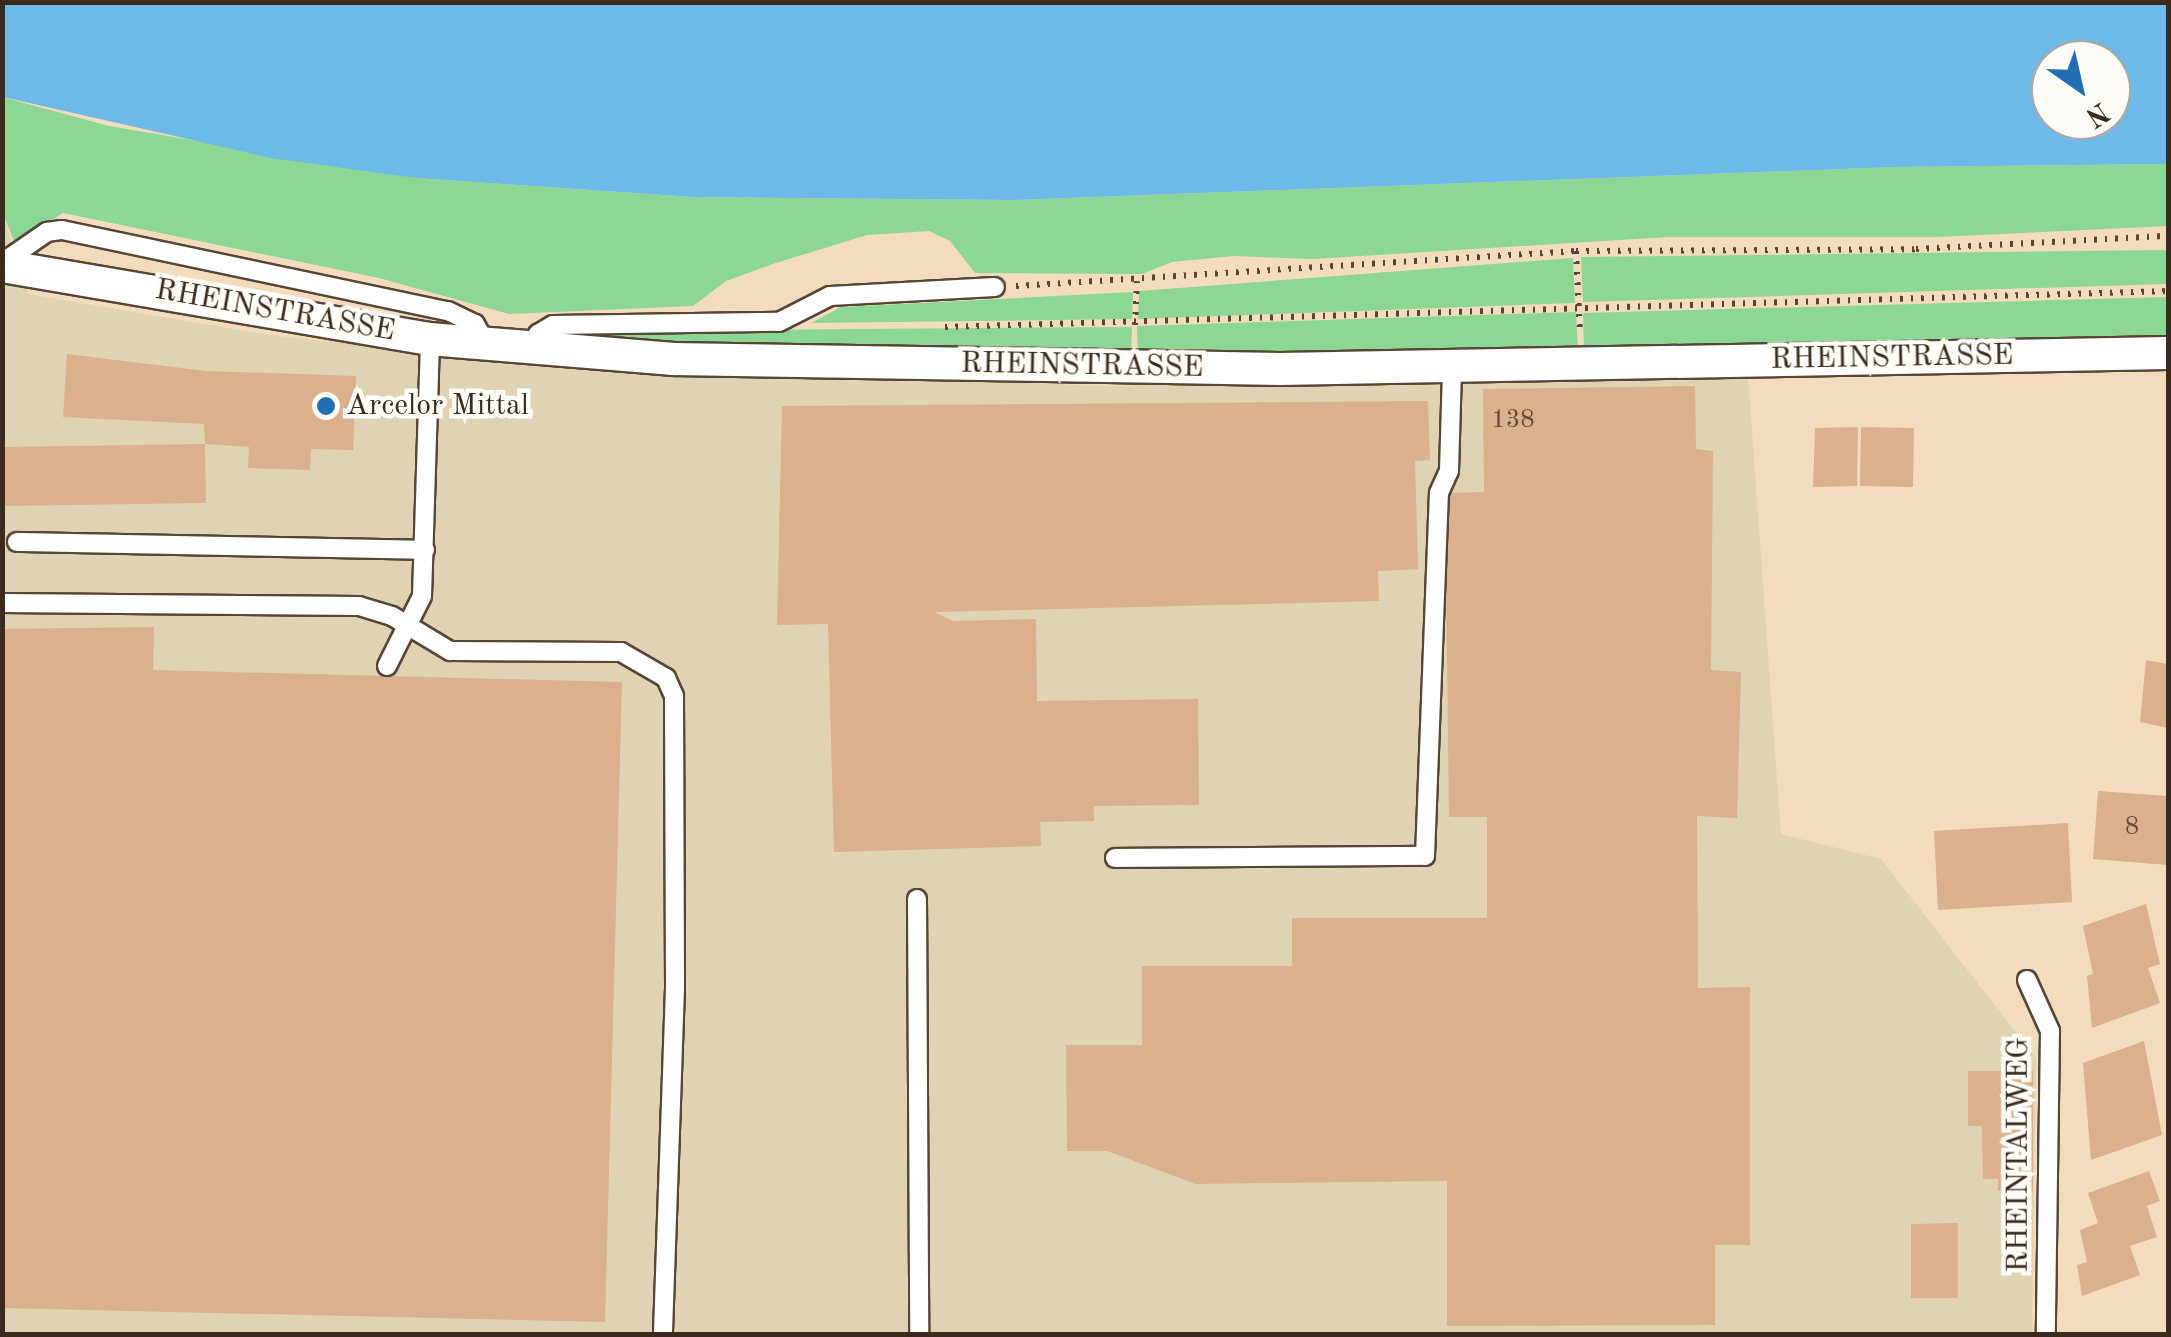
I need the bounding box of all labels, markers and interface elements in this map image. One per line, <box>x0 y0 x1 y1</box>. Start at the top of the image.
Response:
north arrow <box>2031 40 2131 140</box>
text: N <box>2080 96 2113 131</box>
street label: RHEINSTRASSE <box>152 272 398 350</box>
street label: RHEINSTRASSE <box>1770 338 2014 378</box>
street label: RHEINSTRASSE <box>960 346 1204 386</box>
place label: Arcelor Mittal <box>346 388 529 424</box>
marker: Arcelor Mittal <box>315 395 337 417</box>
house number: 138 <box>1491 406 1535 436</box>
house number: 8 <box>2125 813 2139 843</box>
street label: RHEINTALWEG <box>2001 1037 2037 1273</box>

